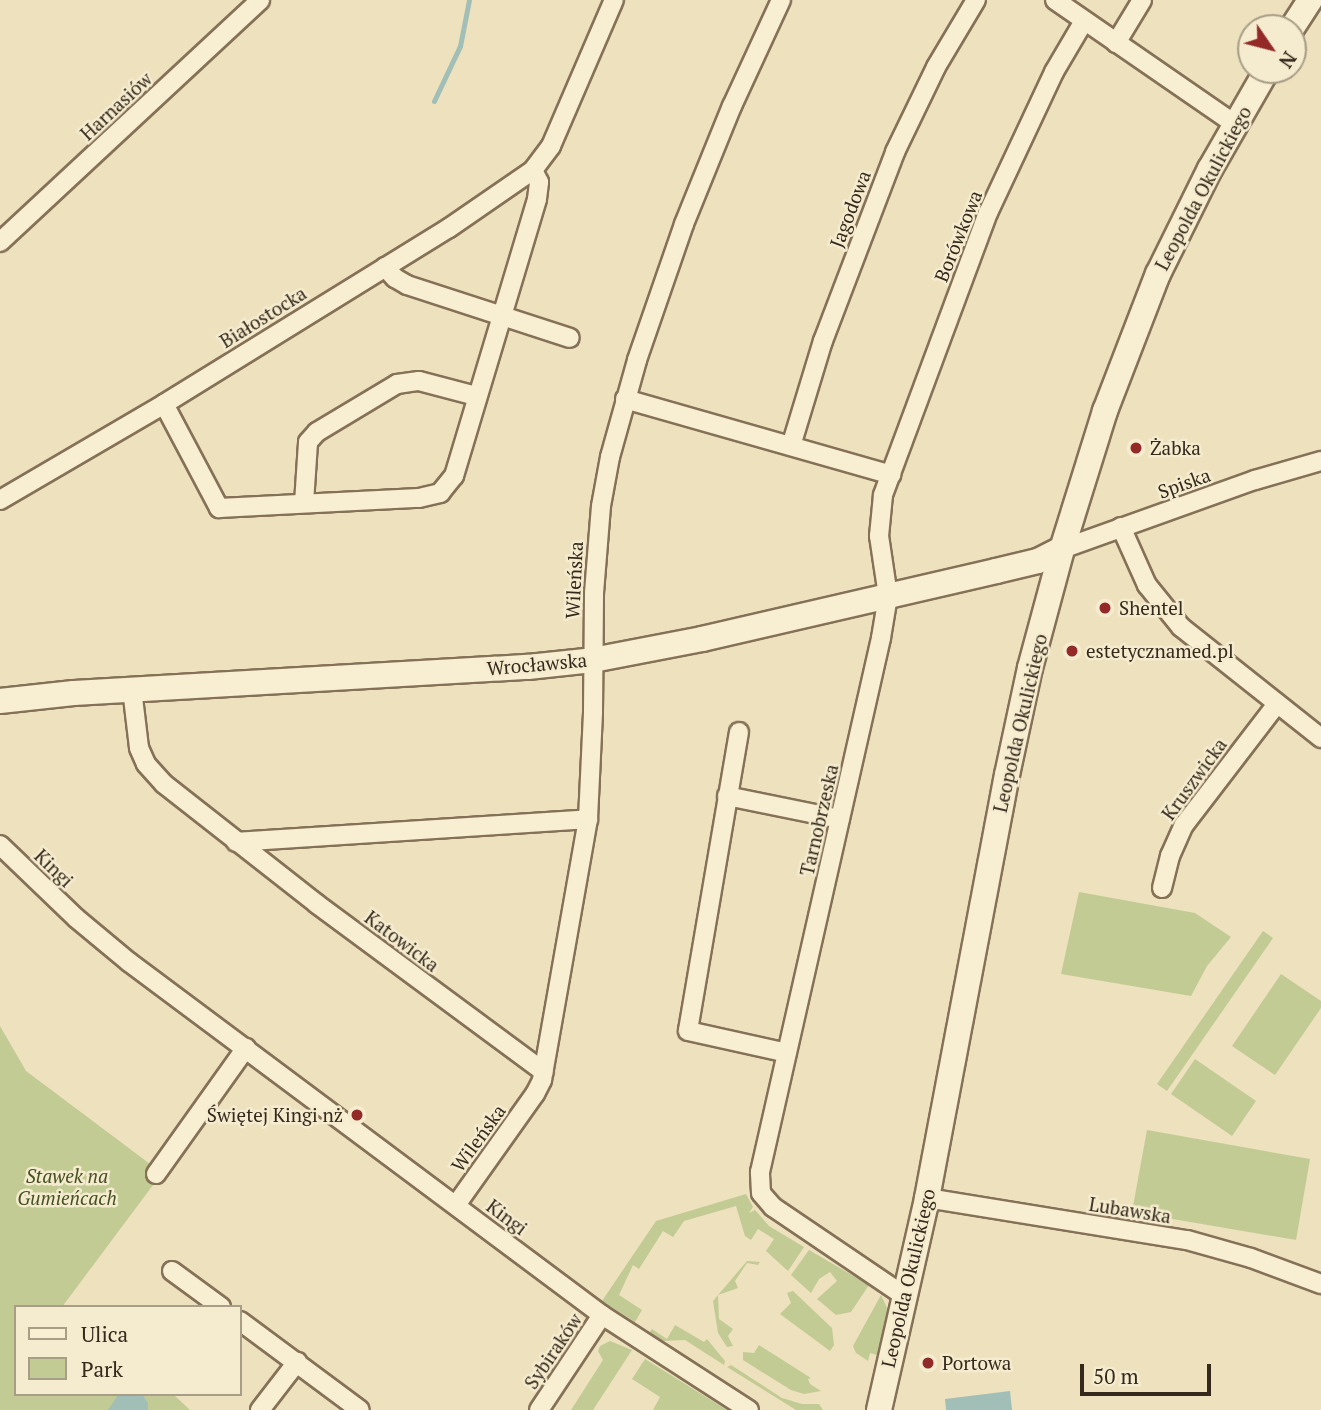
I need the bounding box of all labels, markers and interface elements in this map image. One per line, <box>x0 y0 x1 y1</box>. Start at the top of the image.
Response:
north arrow <box>1237 14 1307 84</box>
text: N <box>1274 47 1302 73</box>
street label: Harnasiów <box>75 67 157 145</box>
street label: Leopolda Okulickiego <box>1150 102 1256 274</box>
street label: Jagodowa <box>825 167 875 251</box>
street label: Borówkowa <box>929 187 987 285</box>
street label: Białostocka <box>216 281 310 353</box>
place label: Żabka <box>1150 437 1201 459</box>
marker: Żabka <box>1128 440 1144 456</box>
street label: Spiska <box>1155 463 1213 503</box>
street label: Wileńska <box>561 541 587 619</box>
place label: Shentel <box>1119 597 1184 619</box>
marker: Shentel <box>1097 600 1113 616</box>
street label: Leopolda Okulickiego <box>988 631 1052 815</box>
place label: estetycznamed.pl <box>1086 640 1234 662</box>
marker: estetycznamed.pl <box>1064 643 1080 659</box>
street label: Wrocławska <box>486 648 588 680</box>
street label: Kruszwicka <box>1157 734 1231 824</box>
street label: Tarnobrzeska <box>795 762 843 878</box>
street label: Kingi <box>30 844 78 892</box>
street label: Katowicka <box>360 906 444 976</box>
street label: Wileńska <box>446 1100 510 1176</box>
place label: Świętej Kingi nż <box>207 1104 343 1126</box>
marker: Świętej Kingi nż <box>349 1107 365 1123</box>
park label: Stawek na Gumieńcach <box>17 1165 117 1209</box>
street label: Leopolda Okulickiego <box>876 1186 940 1370</box>
street label: Lubawska <box>1087 1192 1173 1228</box>
street label: Kingi <box>482 1194 532 1240</box>
legend <box>14 1305 242 1396</box>
street label: Sybiraków <box>519 1309 587 1393</box>
text: Ulica <box>81 1320 128 1348</box>
scale bar <box>1083 1350 1214 1394</box>
place label: Portowa <box>942 1352 1011 1374</box>
text: Park <box>81 1355 123 1383</box>
marker: Portowa <box>920 1355 936 1371</box>
text: 50 m <box>1093 1362 1139 1390</box>

